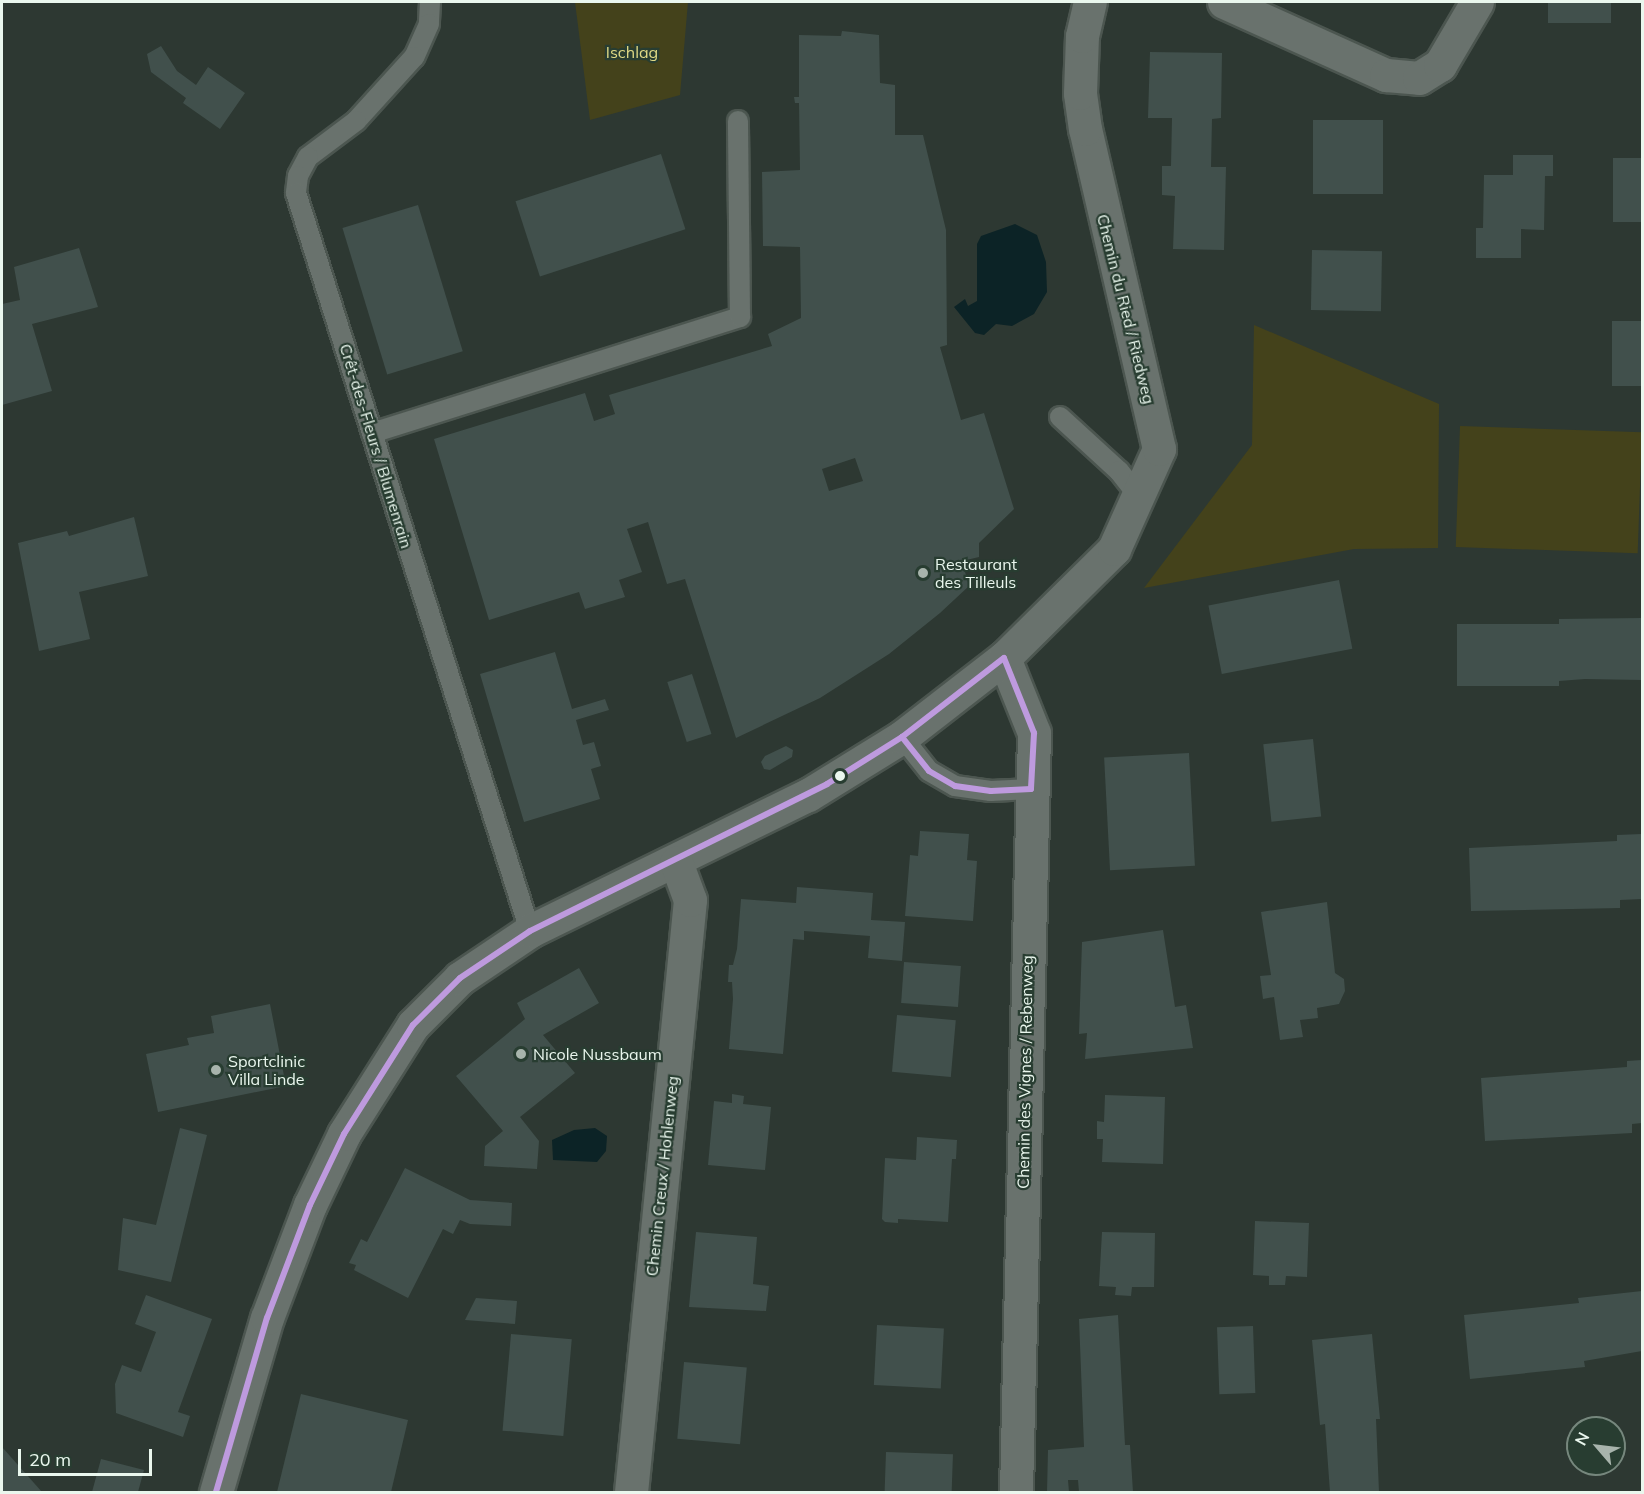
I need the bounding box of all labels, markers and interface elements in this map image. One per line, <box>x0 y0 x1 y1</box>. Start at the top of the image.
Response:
park label: Ischlag <box>606 42 658 62</box>
street label: Chemin du Ried / Riedweg <box>1093 212 1159 406</box>
street label: Crêt-des-Fleurs / Blumenrain <box>336 341 416 551</box>
place label: Restaurant des Tilleuls <box>935 554 1017 592</box>
marker: Restaurant des Tilleuls <box>916 566 930 580</box>
unlabelled marker <box>834 770 846 782</box>
street label: Chemin des Vignes / Rebenweg <box>1013 955 1037 1189</box>
place label: Nicole Nussbaum <box>533 1044 662 1064</box>
marker: Nicole Nussbaum <box>514 1047 528 1061</box>
place label: Sportclinic Villa Linde <box>228 1051 305 1089</box>
marker: Sportclinic Villa Linde <box>209 1063 223 1077</box>
street label: Chemin Creux / Hohlenweg <box>642 1075 682 1277</box>
north arrow <box>1566 1416 1626 1476</box>
text: N <box>1570 1428 1594 1449</box>
scale bar <box>21 1437 154 1475</box>
text: 20 m <box>29 1448 71 1471</box>

